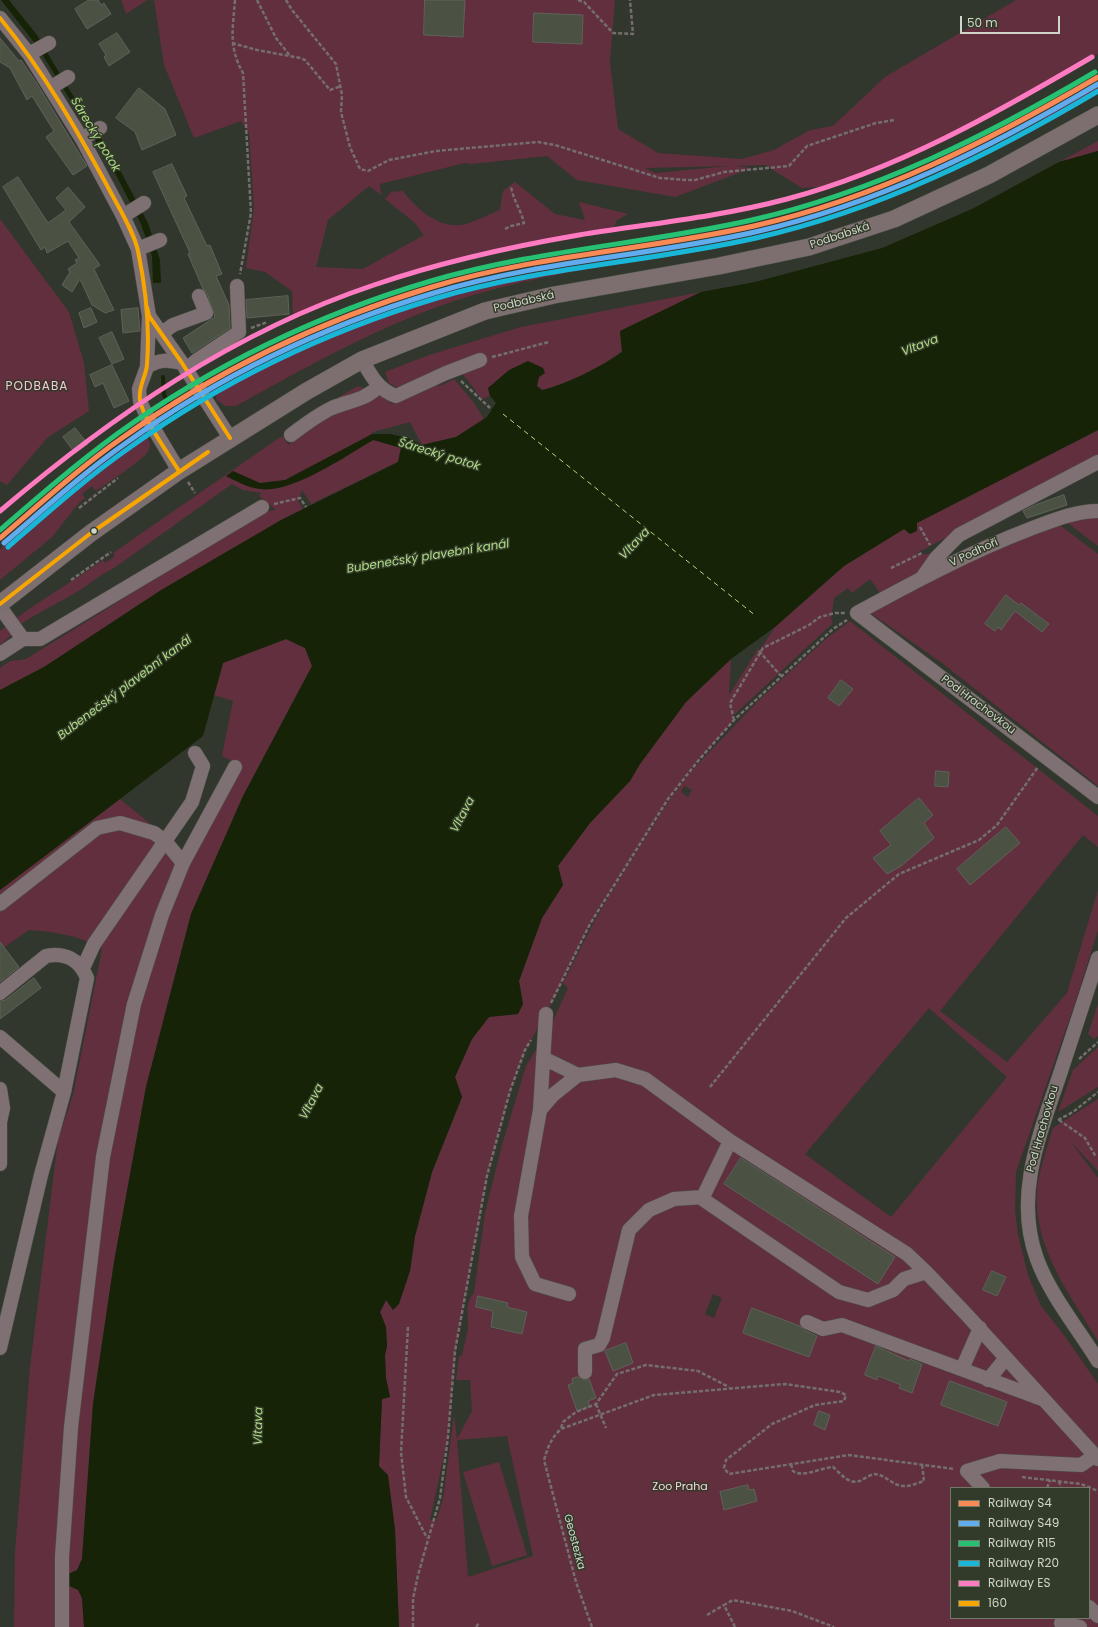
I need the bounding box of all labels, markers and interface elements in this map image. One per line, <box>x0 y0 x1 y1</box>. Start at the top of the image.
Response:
scale bar <box>962 8 1062 34</box>
text: 50 m <box>967 14 998 31</box>
water label: Šárecký potok <box>67 95 123 175</box>
street label: Podbabská <box>808 220 872 252</box>
street label: Podbabská <box>492 289 556 315</box>
water label: Vltava <box>900 332 940 360</box>
district label: PODBABA <box>6 380 68 394</box>
water label: Šárecký potok <box>396 436 482 474</box>
water label: Vltava <box>617 525 653 563</box>
unlabelled marker <box>89 526 99 536</box>
street label: V Podhoří <box>948 536 1000 570</box>
water label: Bubenečský plavební kanál <box>346 537 510 577</box>
water label: Bubenečský plavební kanál <box>55 633 195 743</box>
street label: Pod Hrachovkou <box>938 673 1018 737</box>
water label: Vltava <box>448 795 478 835</box>
water label: Vltava <box>297 1082 327 1122</box>
street label: Pod Hrachovkou <box>1024 1084 1062 1174</box>
water label: Vltava <box>251 1407 267 1445</box>
park label: Zoo Praha <box>652 1480 708 1494</box>
legend <box>950 1487 1090 1619</box>
text: Railway S4 <box>988 1494 1052 1511</box>
street label: Geostezka <box>560 1513 588 1571</box>
text: Railway S49 <box>988 1514 1059 1531</box>
text: Railway R15 <box>988 1534 1056 1551</box>
text: Railway R20 <box>988 1554 1059 1571</box>
text: Railway ES <box>988 1574 1050 1591</box>
text: 160 <box>988 1594 1007 1611</box>

